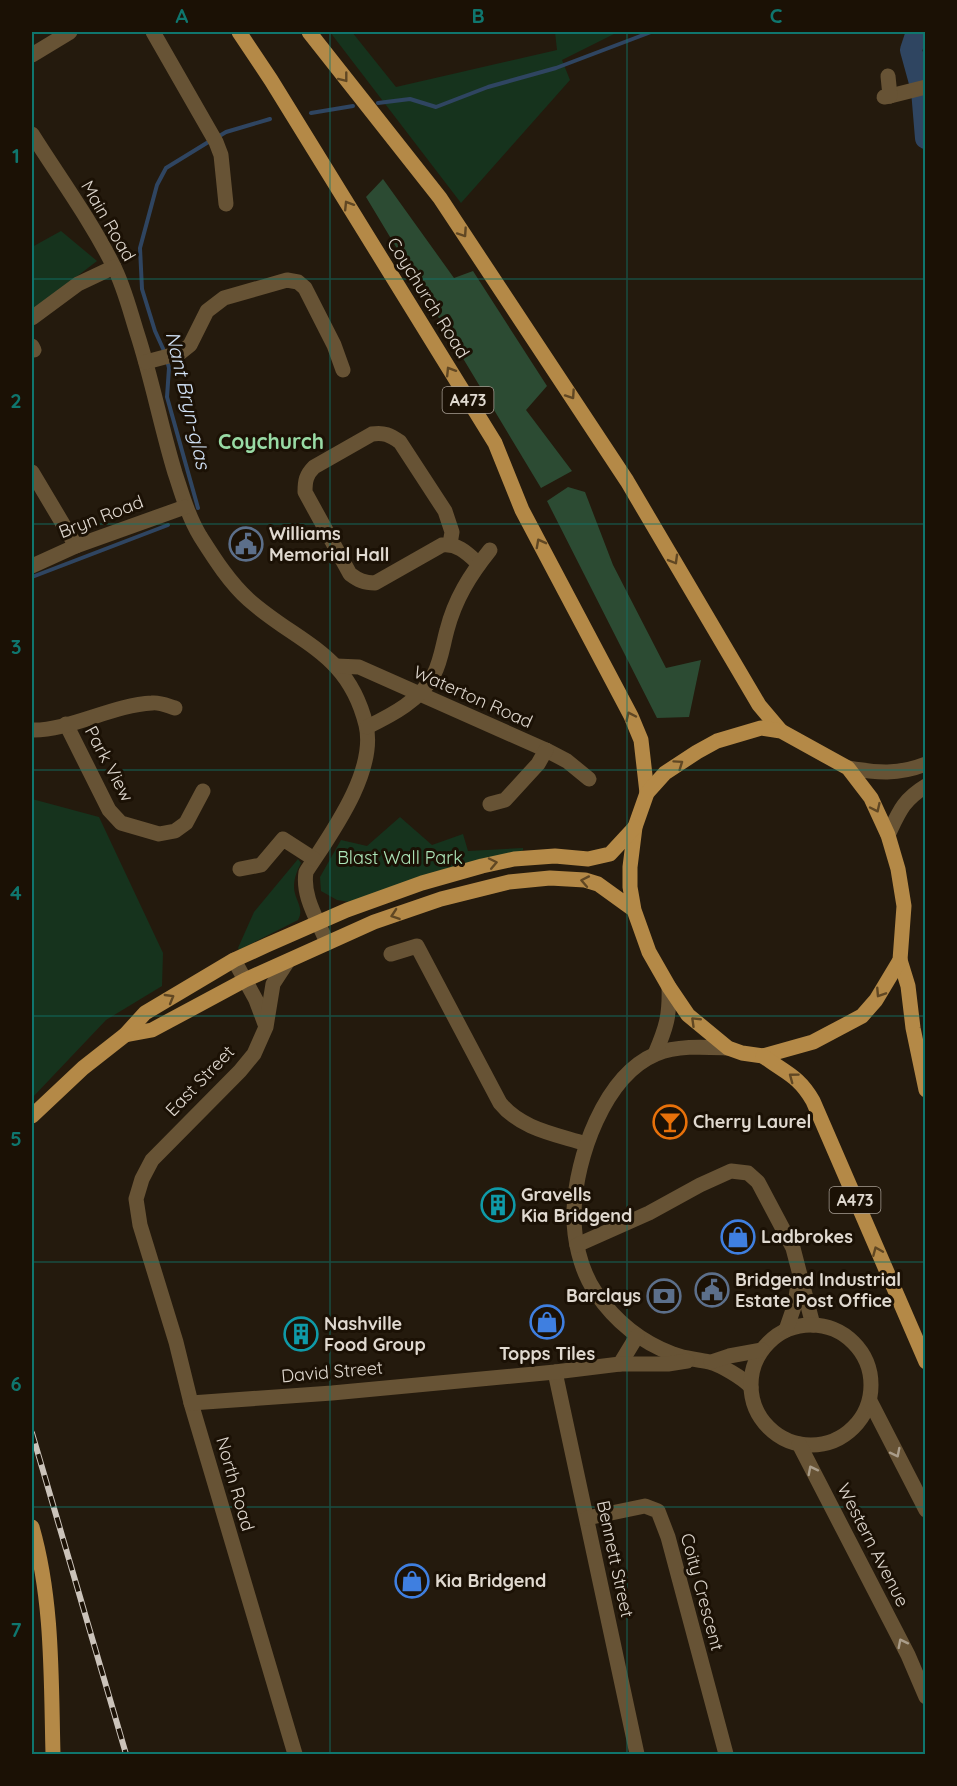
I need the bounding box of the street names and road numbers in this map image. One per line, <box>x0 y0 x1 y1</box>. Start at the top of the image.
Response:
street label: Main Road <box>76 176 141 265</box>
street label: Coychurch Road <box>382 233 475 362</box>
road number: A473 <box>442 387 494 413</box>
street label: Bryn Road <box>55 490 146 543</box>
street label: Waterton Road <box>410 660 536 733</box>
street label: Park View <box>80 722 139 806</box>
street label: East Street <box>160 1040 239 1121</box>
road number: A473 <box>830 1187 880 1213</box>
street label: David Street <box>280 1356 384 1387</box>
street label: North Road <box>211 1434 260 1534</box>
street label: Western Avenue <box>832 1479 915 1610</box>
street label: Bennett Street <box>592 1498 639 1620</box>
street label: Coity Crescent <box>676 1531 729 1653</box>

